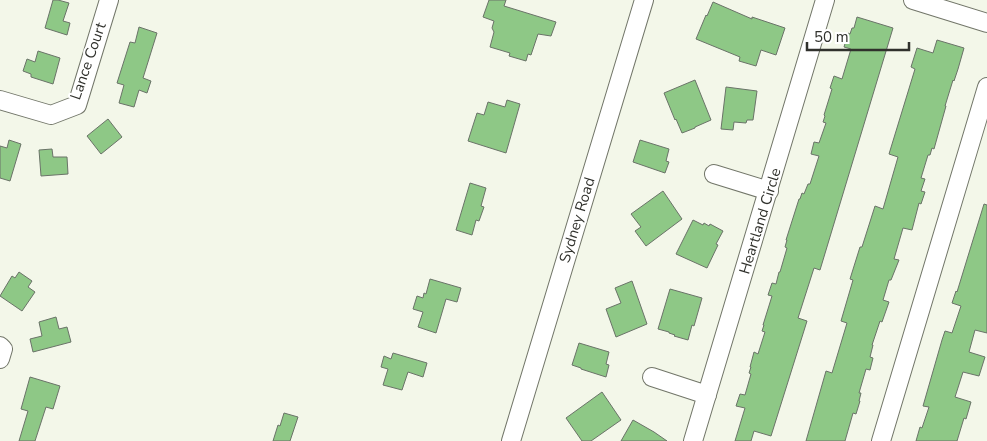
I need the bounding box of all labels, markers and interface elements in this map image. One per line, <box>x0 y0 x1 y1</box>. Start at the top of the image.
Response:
street label: Lance Court <box>65 19 111 102</box>
scale bar <box>807 20 910 52</box>
text: 50 m <box>814 27 849 47</box>
street label: Heartland Circle <box>734 165 786 277</box>
street label: Sydney Road <box>555 175 599 265</box>

